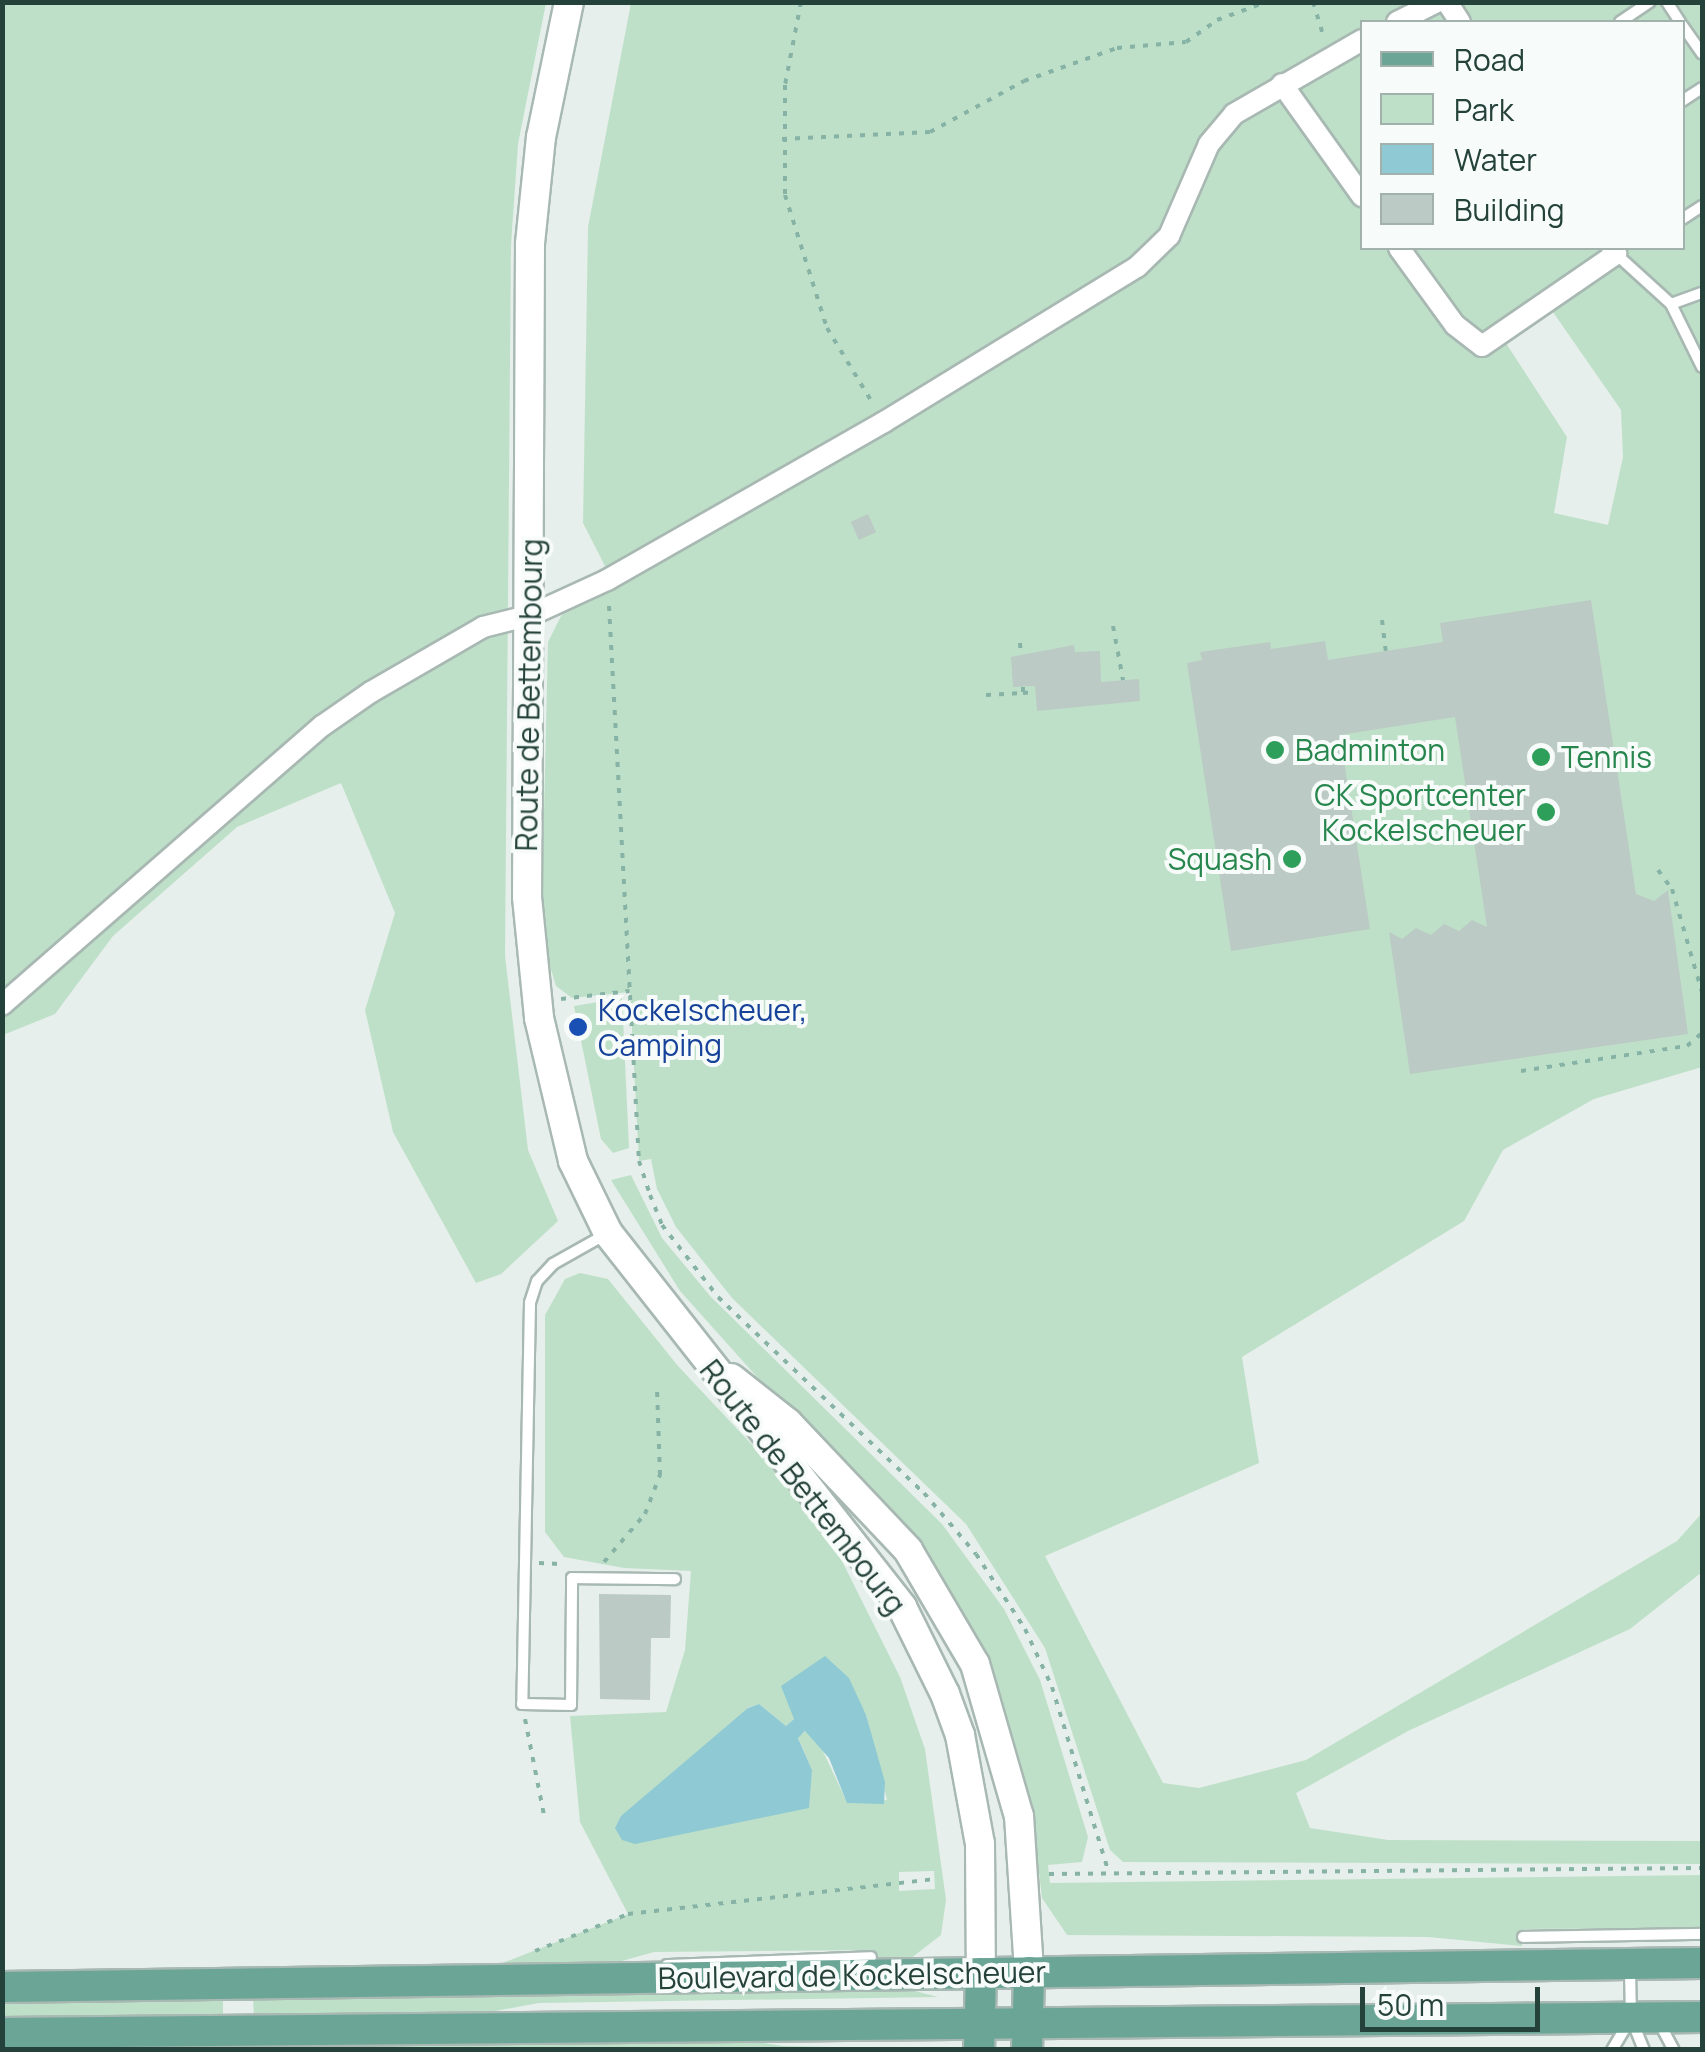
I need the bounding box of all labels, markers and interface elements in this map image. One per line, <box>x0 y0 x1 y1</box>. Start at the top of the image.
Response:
legend <box>1360 20 1685 250</box>
text: Road <box>1454 39 1525 80</box>
text: Park <box>1454 89 1514 130</box>
text: Water <box>1454 139 1537 180</box>
text: Building <box>1454 189 1565 230</box>
street label: Route de Bettembourg <box>508 538 550 852</box>
place label: Badminton <box>1295 732 1445 768</box>
marker: Badminton <box>1264 739 1286 761</box>
place label: Tennis <box>1561 739 1652 775</box>
marker: Tennis <box>1530 746 1552 768</box>
place label: CK Sportcenter Kockelscheuer <box>1314 777 1526 848</box>
marker: CK Sportcenter Kockelscheuer <box>1535 801 1557 823</box>
place label: Squash <box>1168 841 1272 877</box>
marker: Squash <box>1281 848 1303 870</box>
place label: Kockelscheuer, Camping <box>598 992 808 1062</box>
marker: Kockelscheuer, Camping <box>567 1016 589 1038</box>
street label: Route de Bettembourg <box>693 1353 913 1621</box>
street label: Boulevard de Kockelscheuer <box>657 1954 1047 1996</box>
scale bar <box>1365 1967 1545 2029</box>
text: 50 m <box>1377 1984 1444 2025</box>

